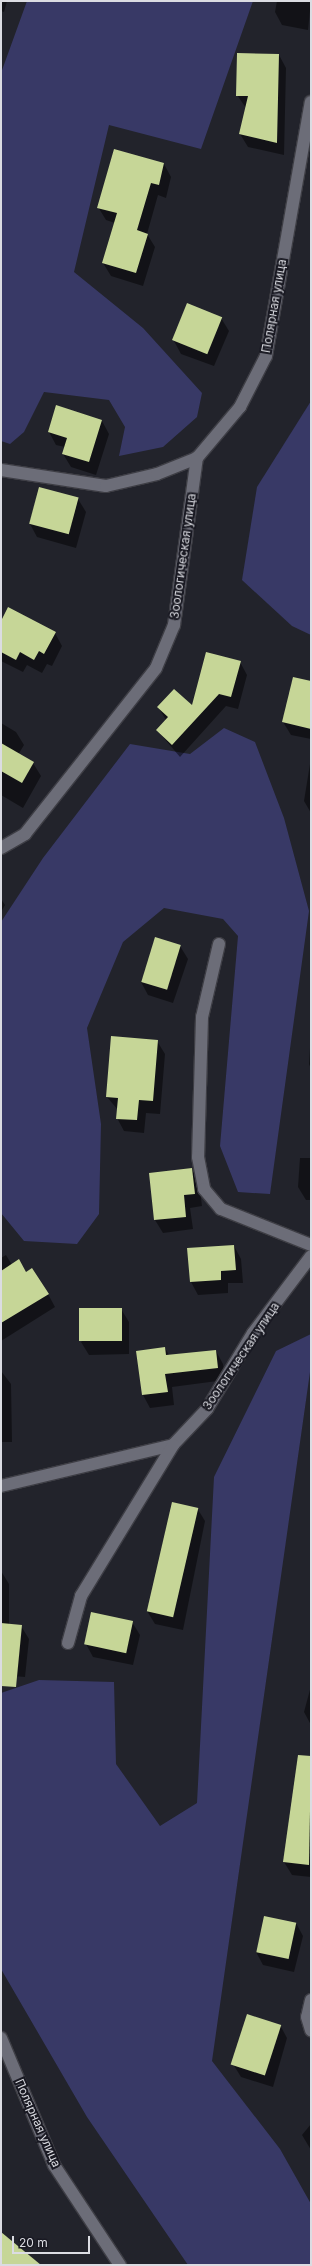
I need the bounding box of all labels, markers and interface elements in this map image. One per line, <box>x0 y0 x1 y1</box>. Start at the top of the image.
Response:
street label: Полярная улица <box>259 258 289 354</box>
street label: Зоологическая улица <box>167 492 199 620</box>
street label: Зоологическая улица <box>200 1300 282 1412</box>
street label: Полярная улица <box>12 2077 64 2169</box>
scale bar <box>14 2228 92 2254</box>
text: 20 m <box>19 2235 48 2250</box>

